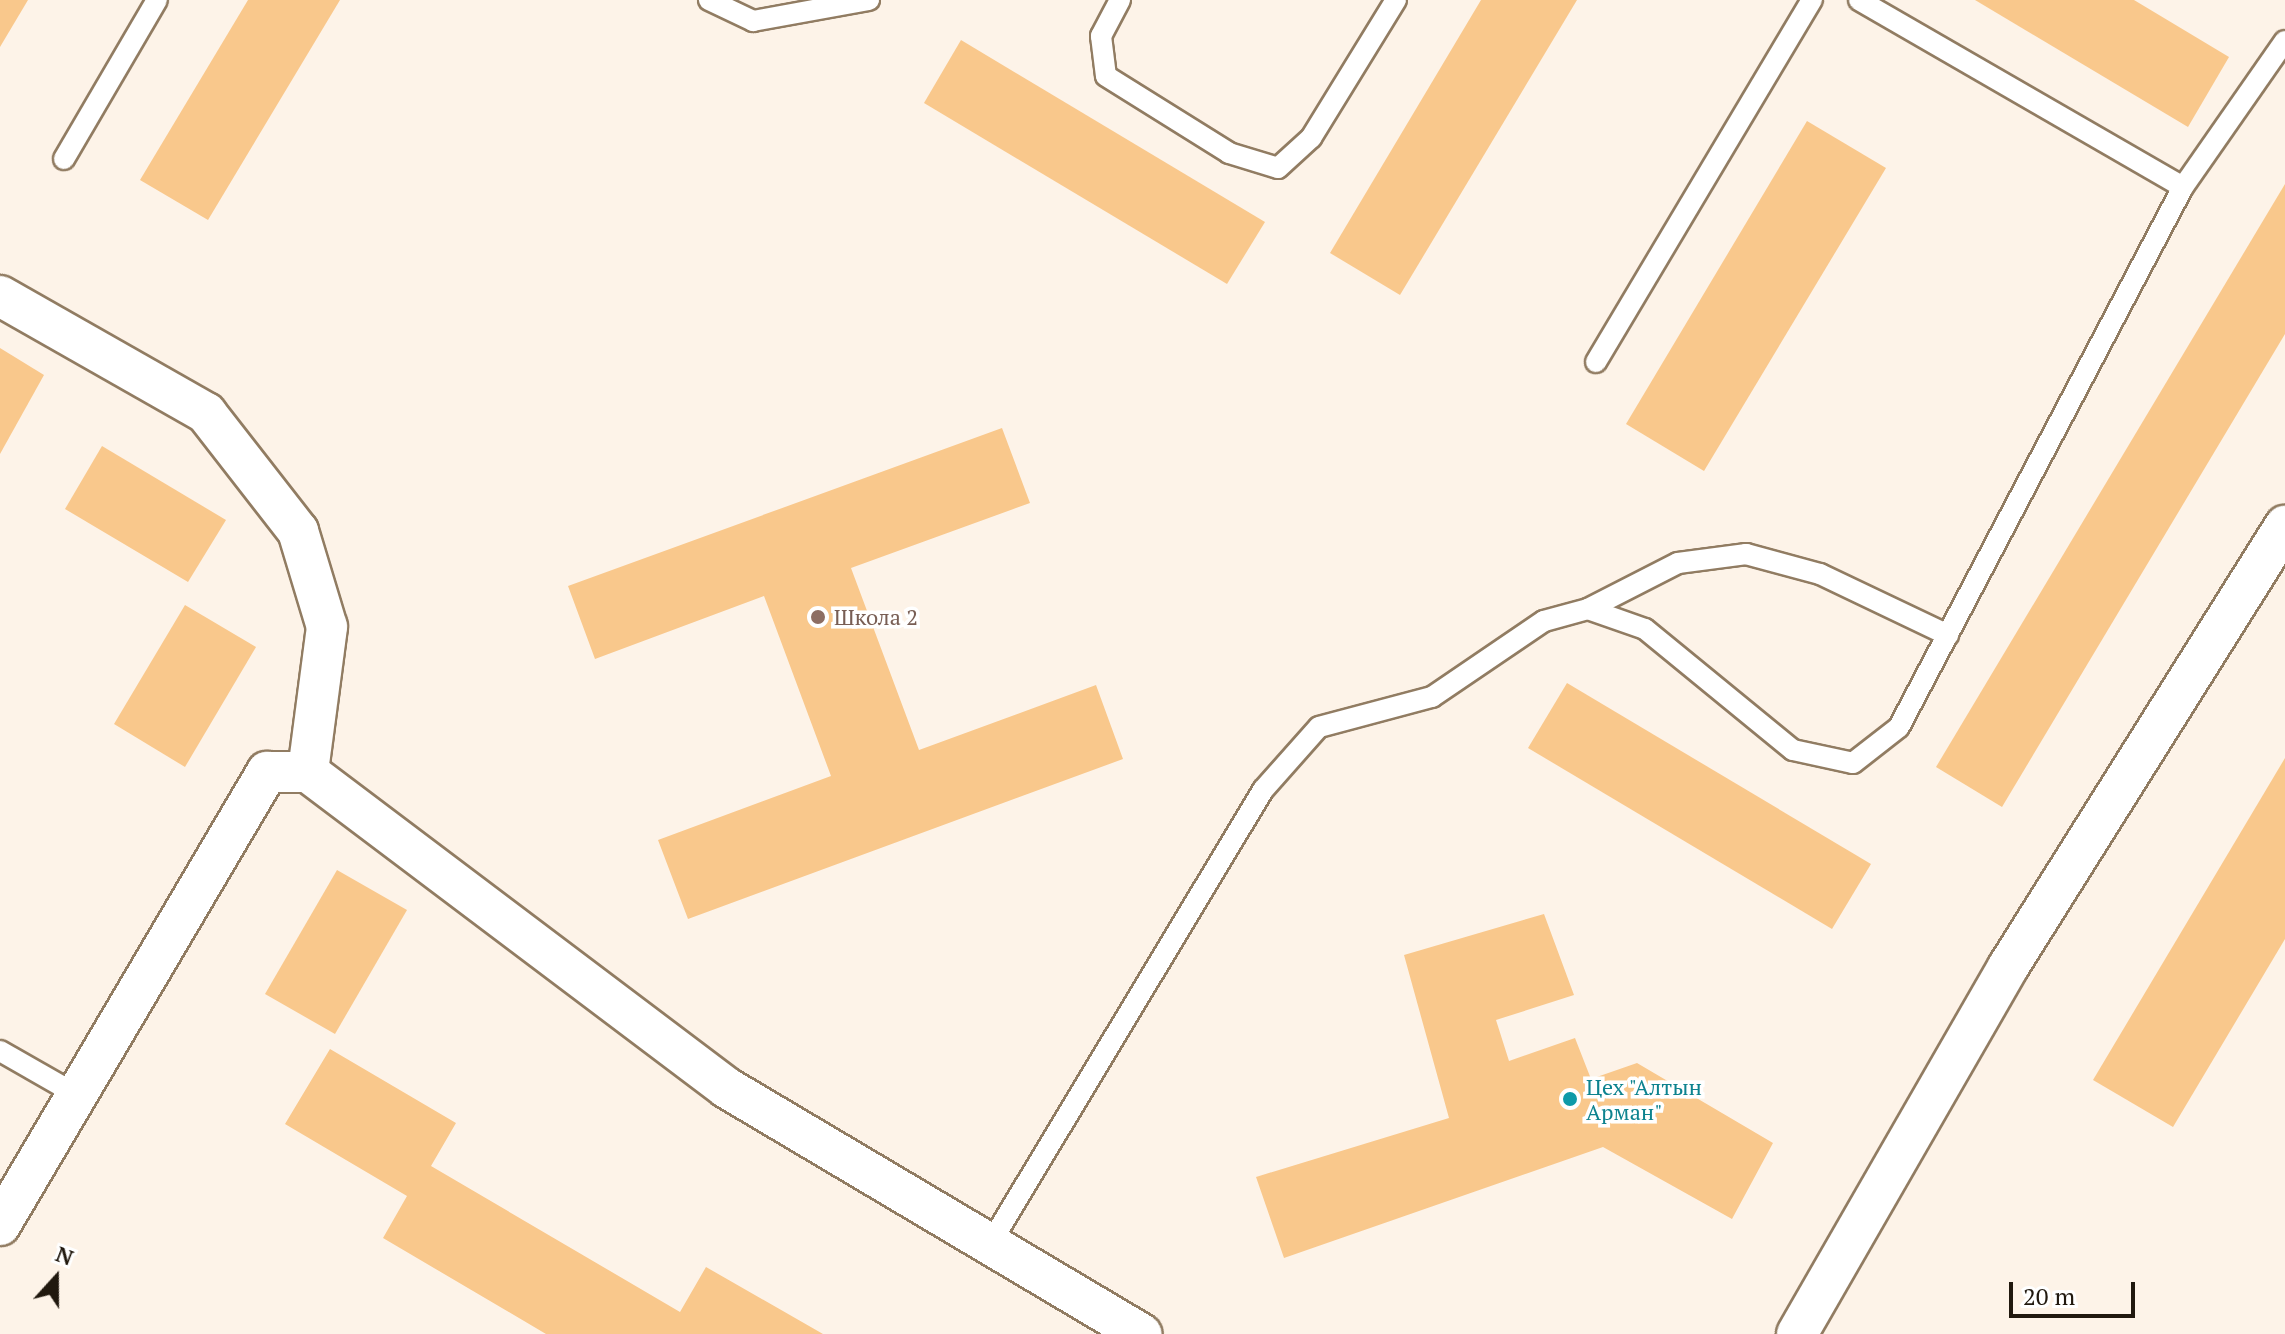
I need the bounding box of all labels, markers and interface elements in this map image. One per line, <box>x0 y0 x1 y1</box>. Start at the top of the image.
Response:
place label: Школа 2 <box>834 604 918 630</box>
marker: Школа 2 <box>809 608 827 626</box>
place label: Цех "Алтын Арман" <box>1586 1073 1703 1124</box>
marker: Цех "Алтын Арман" <box>1561 1090 1579 1108</box>
north arrow <box>16 1238 96 1318</box>
text: N <box>52 1239 78 1272</box>
scale bar <box>2013 1266 2139 1316</box>
text: 20 m <box>2023 1280 2075 1312</box>

